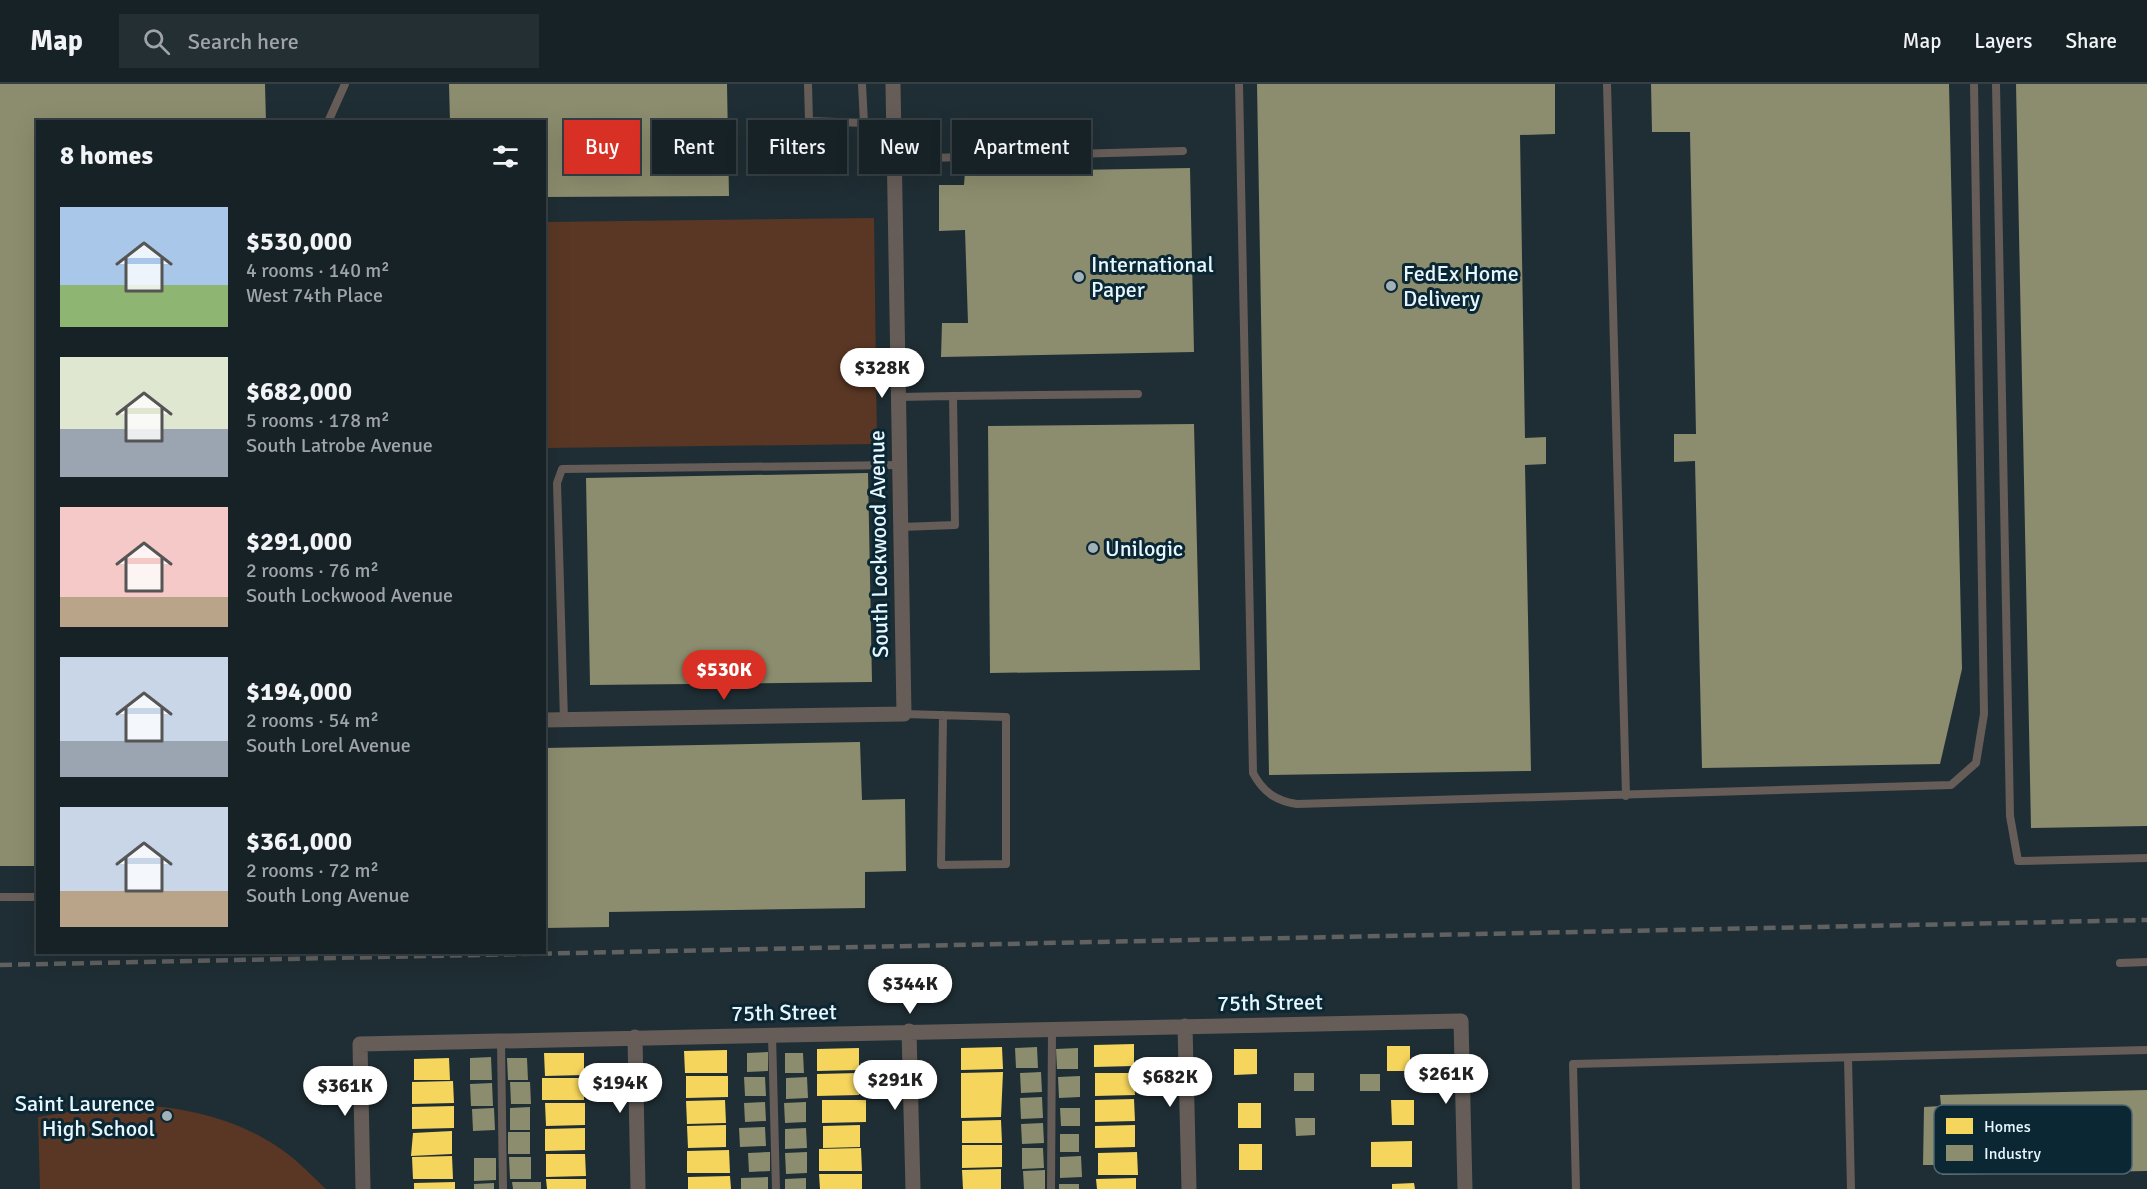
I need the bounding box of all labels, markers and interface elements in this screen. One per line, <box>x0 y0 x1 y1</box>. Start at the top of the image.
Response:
search box <box>119 14 539 68</box>
text: Map <box>30 24 83 58</box>
icon: search <box>140 25 173 58</box>
text: Search here <box>188 28 299 55</box>
text: Map <box>1903 28 1941 54</box>
text: Layers <box>1974 28 2032 54</box>
text: Share <box>2065 28 2117 54</box>
chip: Buy <box>564 120 640 174</box>
chip: Rent <box>652 120 736 174</box>
chip: Filters <box>748 120 847 174</box>
chip: New <box>859 120 940 174</box>
chip: Apartment <box>952 120 1091 174</box>
text: 8 homes <box>60 140 153 172</box>
icon: filters <box>489 140 522 173</box>
text: $530,000 <box>246 226 352 258</box>
icon: home <box>108 231 180 303</box>
place label: International Paper <box>1091 251 1214 303</box>
text: 4 rooms · 140 m² <box>246 258 390 283</box>
place label: FedEx Home Delivery <box>1403 260 1519 312</box>
marker: International Paper <box>1072 270 1086 284</box>
marker: FedEx Home Delivery <box>1384 279 1398 293</box>
text: West 74th Place <box>246 283 383 308</box>
pin: $328K <box>840 348 924 399</box>
text: $328K <box>854 355 910 380</box>
text: $682,000 <box>246 376 352 408</box>
icon: home <box>108 381 180 453</box>
text: 5 rooms · 178 m² <box>246 408 390 433</box>
street label: South Lockwood Avenue <box>863 430 894 658</box>
text: South Latrobe Avenue <box>246 433 433 458</box>
text: $291,000 <box>246 526 352 558</box>
icon: home <box>108 531 180 603</box>
place label: Unilogic <box>1105 535 1183 562</box>
marker: Unilogic <box>1086 541 1100 555</box>
text: 2 rooms · 76 m² <box>246 558 379 583</box>
text: South Lockwood Avenue <box>246 583 453 608</box>
pin: $530K <box>682 650 766 701</box>
text: $530K <box>696 657 752 682</box>
text: $194,000 <box>246 676 352 708</box>
icon: home <box>108 681 180 753</box>
text: 2 rooms · 54 m² <box>246 708 379 733</box>
text: South Lorel Avenue <box>246 733 411 758</box>
text: $361,000 <box>246 826 352 858</box>
icon: home <box>108 831 180 903</box>
text: 2 rooms · 72 m² <box>246 858 379 883</box>
text: South Long Avenue <box>246 883 410 908</box>
pin: $344K <box>868 964 952 1015</box>
text: $344K <box>882 971 938 996</box>
street label: 75th Street <box>1217 988 1323 1017</box>
street label: 75th Street <box>731 998 837 1027</box>
pin: $261K <box>1404 1054 1488 1105</box>
pin: $682K <box>1128 1057 1212 1108</box>
pin: $291K <box>853 1060 937 1111</box>
text: $261K <box>1418 1061 1474 1086</box>
pin: $194K <box>578 1063 662 1114</box>
text: $682K <box>1142 1064 1198 1089</box>
pin: $361K <box>303 1066 387 1117</box>
text: $291K <box>867 1067 923 1092</box>
text: $194K <box>592 1070 648 1095</box>
text: $361K <box>317 1073 373 1098</box>
place label: Saint Laurence High School <box>15 1090 155 1142</box>
legend <box>1934 1105 2132 1174</box>
marker: Saint Laurence High School <box>160 1109 174 1123</box>
text: Homes <box>1984 1117 2031 1137</box>
text: Industry <box>1984 1144 2042 1164</box>

